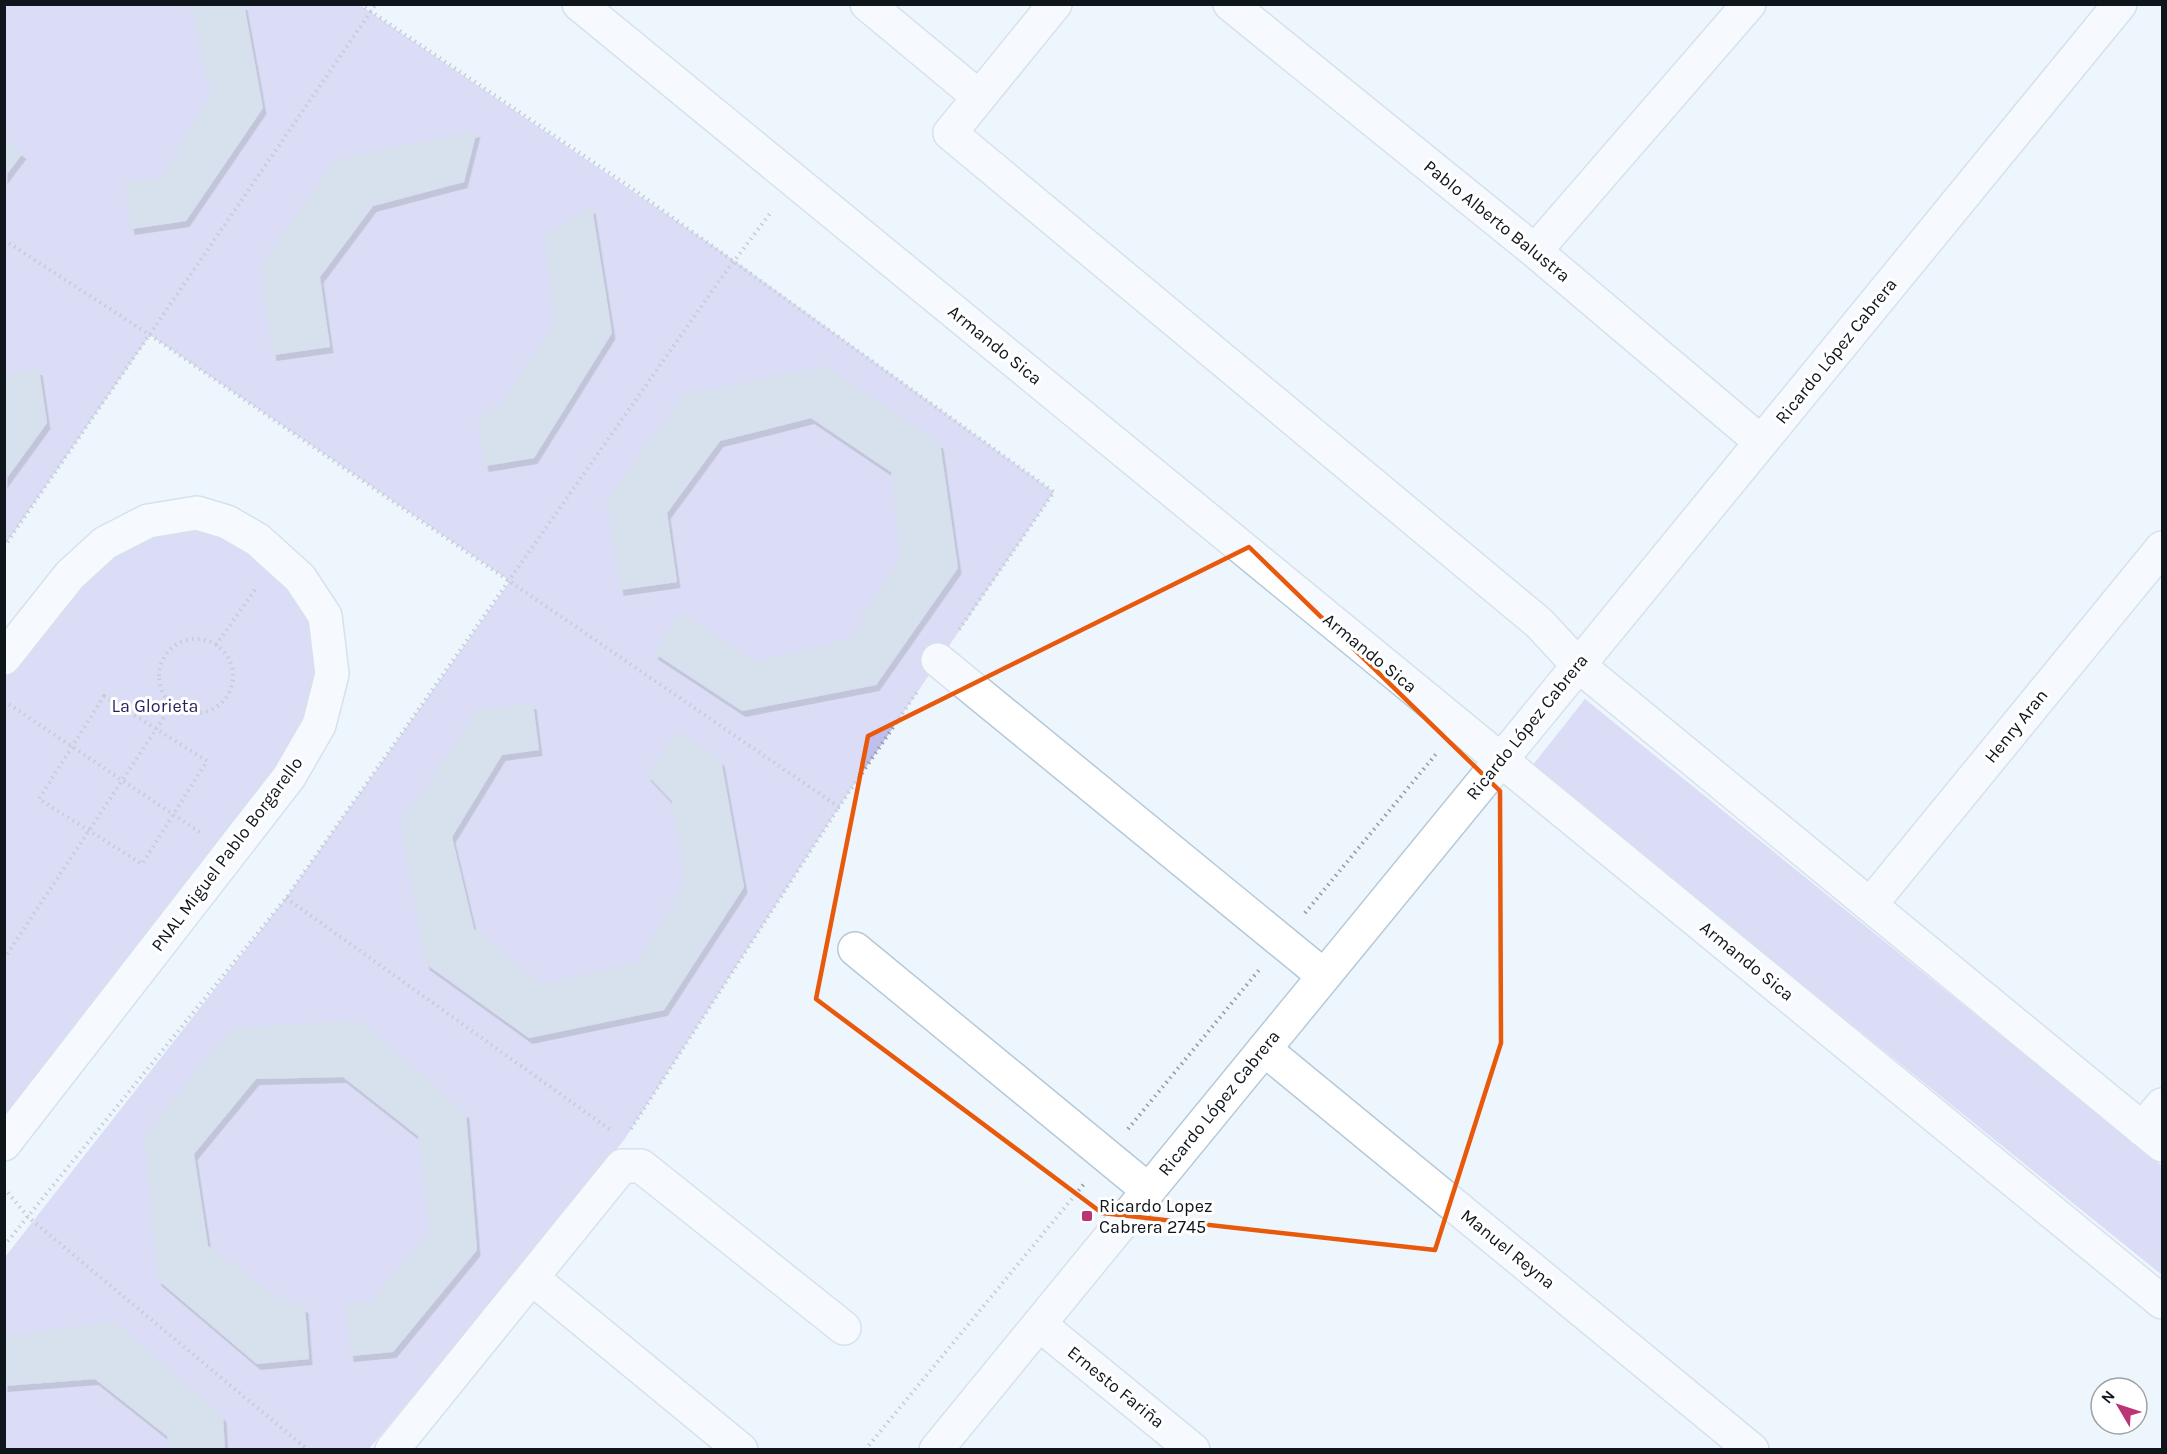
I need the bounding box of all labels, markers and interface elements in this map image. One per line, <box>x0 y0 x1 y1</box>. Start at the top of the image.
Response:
street label: Pablo Alberto Balustra <box>1419 155 1575 287</box>
street label: Ricardo López Cabrera <box>1770 274 1902 428</box>
street label: Armando Sica <box>944 300 1046 390</box>
street label: Armando Sica <box>1319 608 1421 698</box>
street label: Ricardo López Cabrera <box>1461 650 1593 804</box>
street label: Henry Aran <box>1979 685 2053 767</box>
park label: La Glorieta <box>112 695 198 717</box>
street label: PNAL Miguel Pablo Borgarello <box>147 752 307 956</box>
street label: Armando Sica <box>1696 916 1798 1006</box>
street label: Ricardo López Cabrera <box>1153 1026 1285 1180</box>
place label: Ricardo Lopez Cabrera 2745 <box>1099 1195 1212 1238</box>
street label: Manuel Reyna <box>1456 1204 1560 1294</box>
marker: Ricardo Lopez Cabrera 2745 <box>1080 1209 1094 1223</box>
street label: Ernesto Fariña <box>1063 1341 1169 1433</box>
north arrow <box>2089 1376 2149 1436</box>
text: N <box>2097 1386 2119 1407</box>

